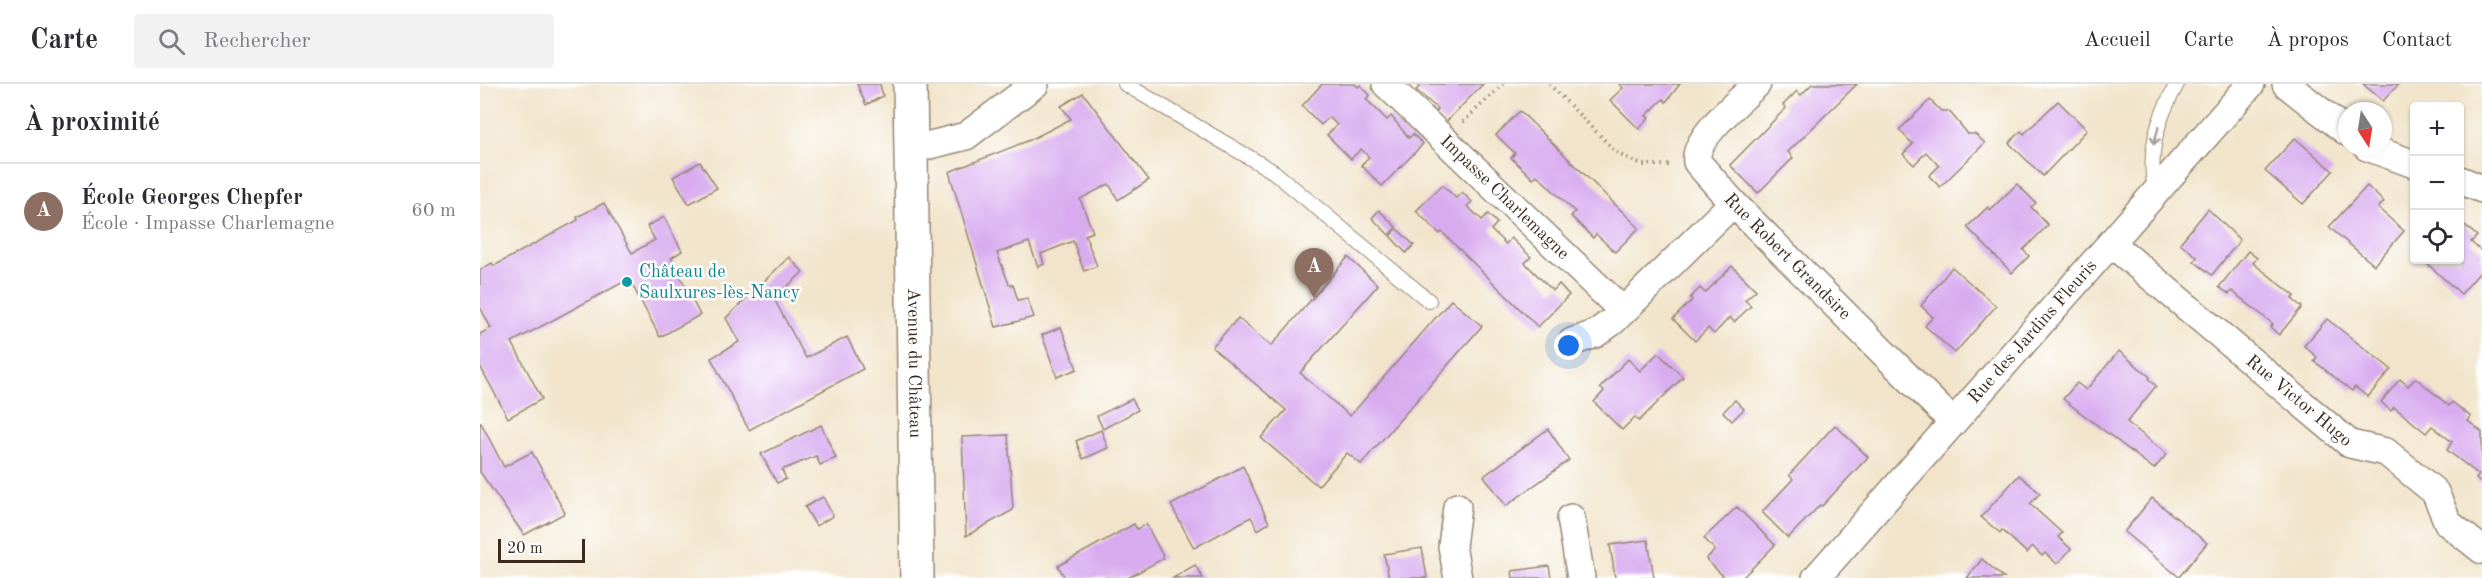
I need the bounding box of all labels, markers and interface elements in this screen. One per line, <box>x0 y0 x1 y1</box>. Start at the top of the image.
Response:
search box <box>134 14 554 68</box>
icon: search <box>155 25 188 58</box>
text: Carte <box>30 27 98 55</box>
text: Rechercher <box>203 30 311 52</box>
text: Accueil <box>2084 30 2151 51</box>
text: Carte <box>2184 30 2234 51</box>
text: À propos <box>2267 30 2349 51</box>
text: Contact <box>2382 30 2452 51</box>
north arrow <box>2338 102 2392 156</box>
map controls <box>2410 102 2464 264</box>
button: + <box>2410 102 2464 156</box>
text: À proximité <box>24 110 160 136</box>
one-way arrow <box>2149 126 2161 145</box>
street label: Impasse Charlemagne <box>1437 132 1572 263</box>
button: − <box>2410 156 2464 210</box>
text: École Georges Chepfer <box>81 187 303 209</box>
street label: Rue Robert Grandsire <box>1720 190 1854 323</box>
text: A <box>36 201 51 221</box>
text: 60 m <box>411 201 456 221</box>
button: locate <box>2410 210 2464 264</box>
text: École · Impasse Charlemagne <box>81 214 335 234</box>
pin: A <box>1294 248 1334 298</box>
street label: Rue des Jardins Fleuris <box>1965 257 2101 407</box>
place label: Château de Saulxures-lès-Nancy <box>639 263 801 302</box>
marker: Château de Saulxures-lès-Nancy <box>620 275 634 289</box>
street label: Avenue du Château <box>904 288 924 439</box>
your location <box>1554 331 1583 360</box>
street label: Rue Victor Hugo <box>2243 352 2355 450</box>
scale bar <box>498 536 585 564</box>
text: 20 m <box>507 541 543 557</box>

